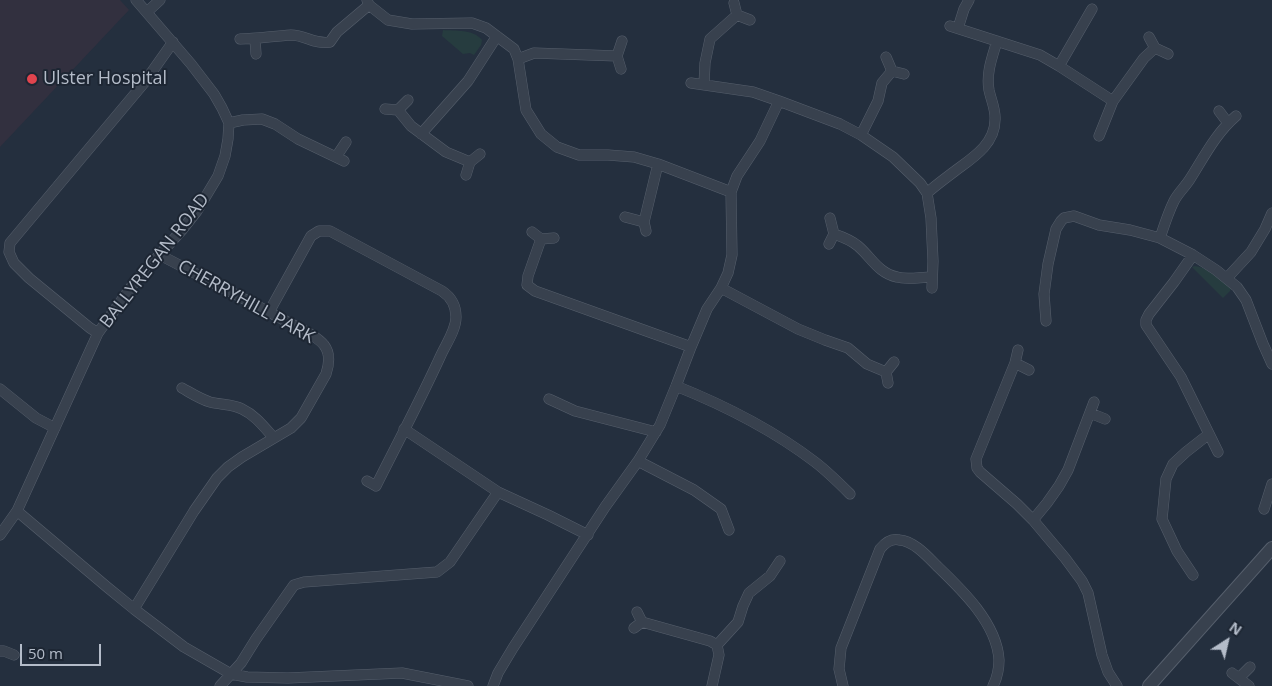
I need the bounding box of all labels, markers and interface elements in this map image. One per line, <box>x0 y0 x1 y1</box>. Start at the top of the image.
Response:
place label: Ulster Hospital <box>43 68 167 90</box>
marker: Ulster Hospital <box>25 72 39 86</box>
street label: BALLYREGAN ROAD <box>96 189 214 333</box>
street label: CHERRYHILL PARK <box>174 255 318 349</box>
north arrow <box>1202 616 1252 666</box>
text: N <box>1226 617 1246 639</box>
scale bar <box>22 634 104 666</box>
text: 50 m <box>28 643 63 663</box>

